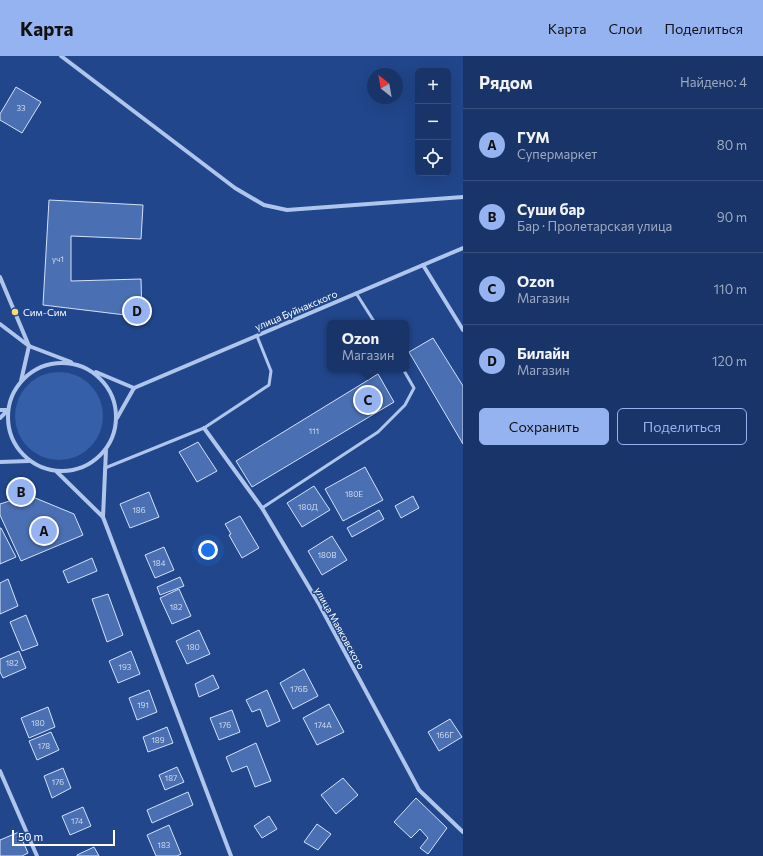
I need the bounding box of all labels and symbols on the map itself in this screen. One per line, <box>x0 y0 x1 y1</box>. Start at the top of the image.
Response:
north arrow <box>367 68 403 104</box>
house number: 33 <box>16 103 26 113</box>
house number: уч1 <box>52 254 64 264</box>
street label: улица Буйнакского <box>253 287 339 333</box>
pin: D <box>124 296 150 326</box>
place label: Сим-Сим <box>23 306 67 318</box>
marker: Сим-Сим <box>10 307 20 317</box>
pin: C <box>355 385 381 415</box>
house number: 111 <box>309 426 319 436</box>
pin: B <box>8 477 34 507</box>
house number: 180Е <box>345 489 363 499</box>
house number: 180Д <box>298 502 319 512</box>
house number: 186 <box>132 505 146 515</box>
pin: A <box>31 516 57 546</box>
your location <box>198 540 218 560</box>
house number: 180В <box>318 550 336 560</box>
house number: 184 <box>152 558 166 568</box>
street label: улица Маяковского <box>312 585 368 671</box>
house number: 182 <box>170 602 183 612</box>
house number: 180 <box>186 642 200 652</box>
house number: 182 <box>6 658 19 668</box>
house number: 193 <box>119 662 132 672</box>
house number: 176Б <box>290 684 308 694</box>
house number: 191 <box>137 700 149 710</box>
house number: 180 <box>31 718 45 728</box>
house number: 176 <box>219 720 231 730</box>
house number: 174А <box>314 720 332 730</box>
house number: 166Г <box>436 730 454 740</box>
house number: 189 <box>151 735 165 745</box>
house number: 178 <box>38 741 50 751</box>
house number: 187 <box>165 773 177 783</box>
house number: 176 <box>52 777 64 787</box>
house number: 174 <box>71 816 83 826</box>
scale bar <box>12 828 115 847</box>
house number: 183 <box>158 840 171 850</box>

